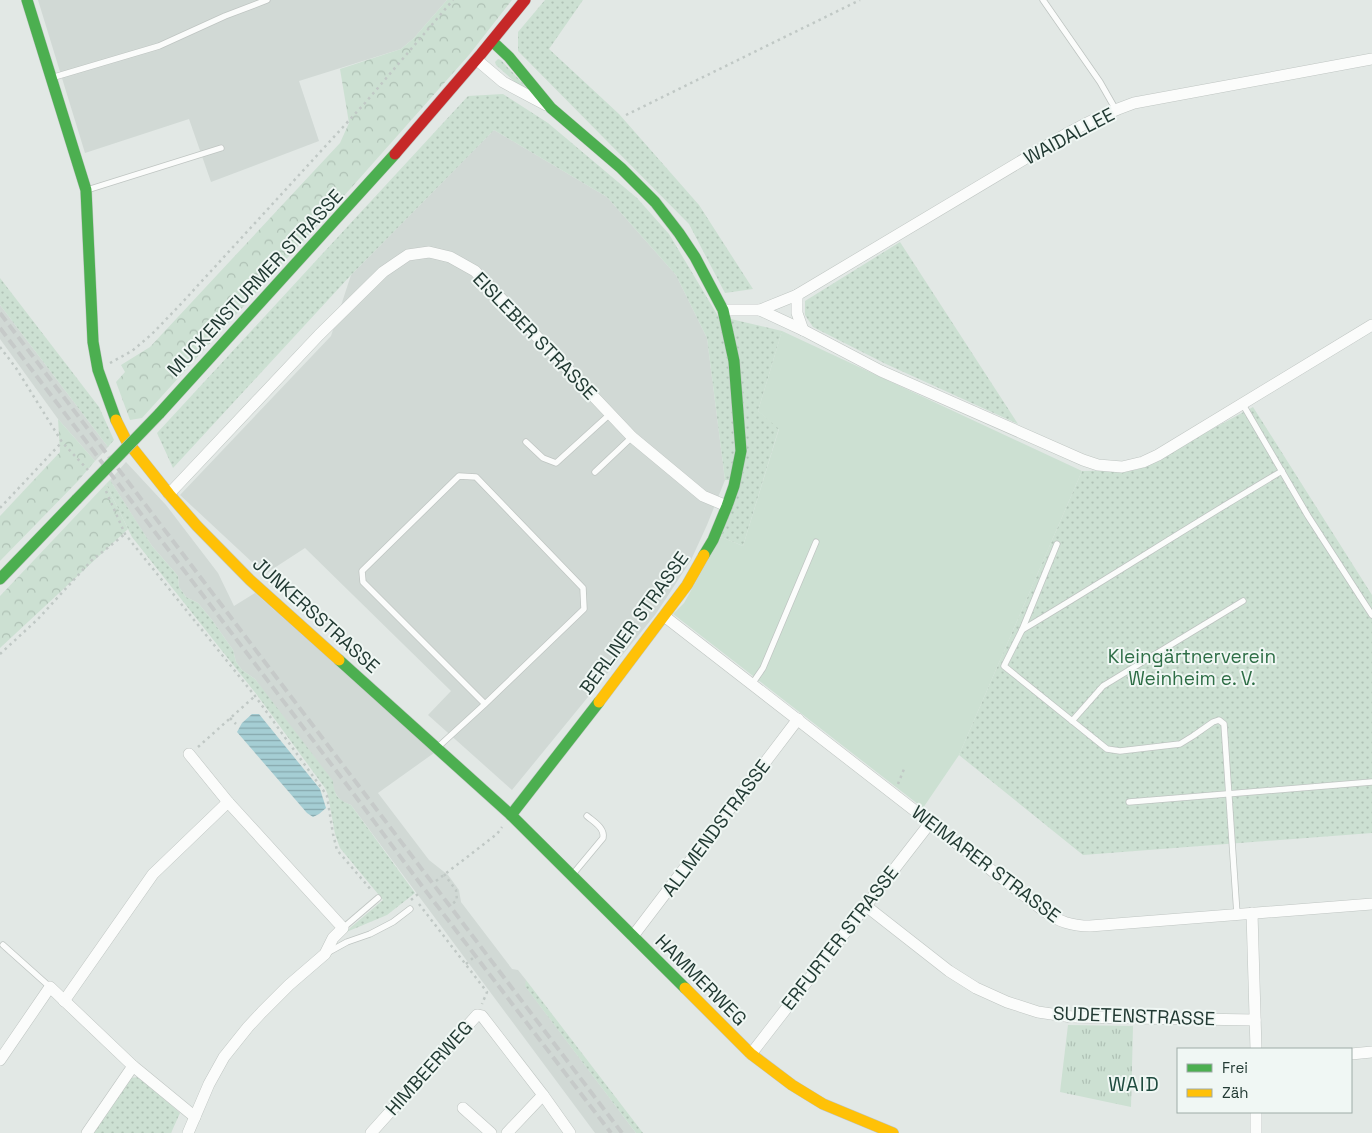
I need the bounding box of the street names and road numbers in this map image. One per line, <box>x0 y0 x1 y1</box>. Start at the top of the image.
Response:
street label: WAIDALLEE <box>1019 102 1119 170</box>
street label: MUCKENSTURMER STRASSE <box>162 184 348 382</box>
street label: EISLEBER STRASSE <box>468 267 602 405</box>
street label: BERLINER STRASSE <box>574 547 694 699</box>
street label: JUNKERSSTRASSE <box>247 551 385 679</box>
street label: ALLMENDSTRASSE <box>656 755 776 901</box>
street label: WEIMARER STRASSE <box>907 800 1065 928</box>
street label: ERFURTER STRASSE <box>776 861 904 1015</box>
street label: HAMMERWEG <box>650 929 752 1031</box>
street label: SUDETENSTRASSE <box>1052 1001 1216 1031</box>
street label: HIMBEERWEG <box>380 1015 478 1121</box>

